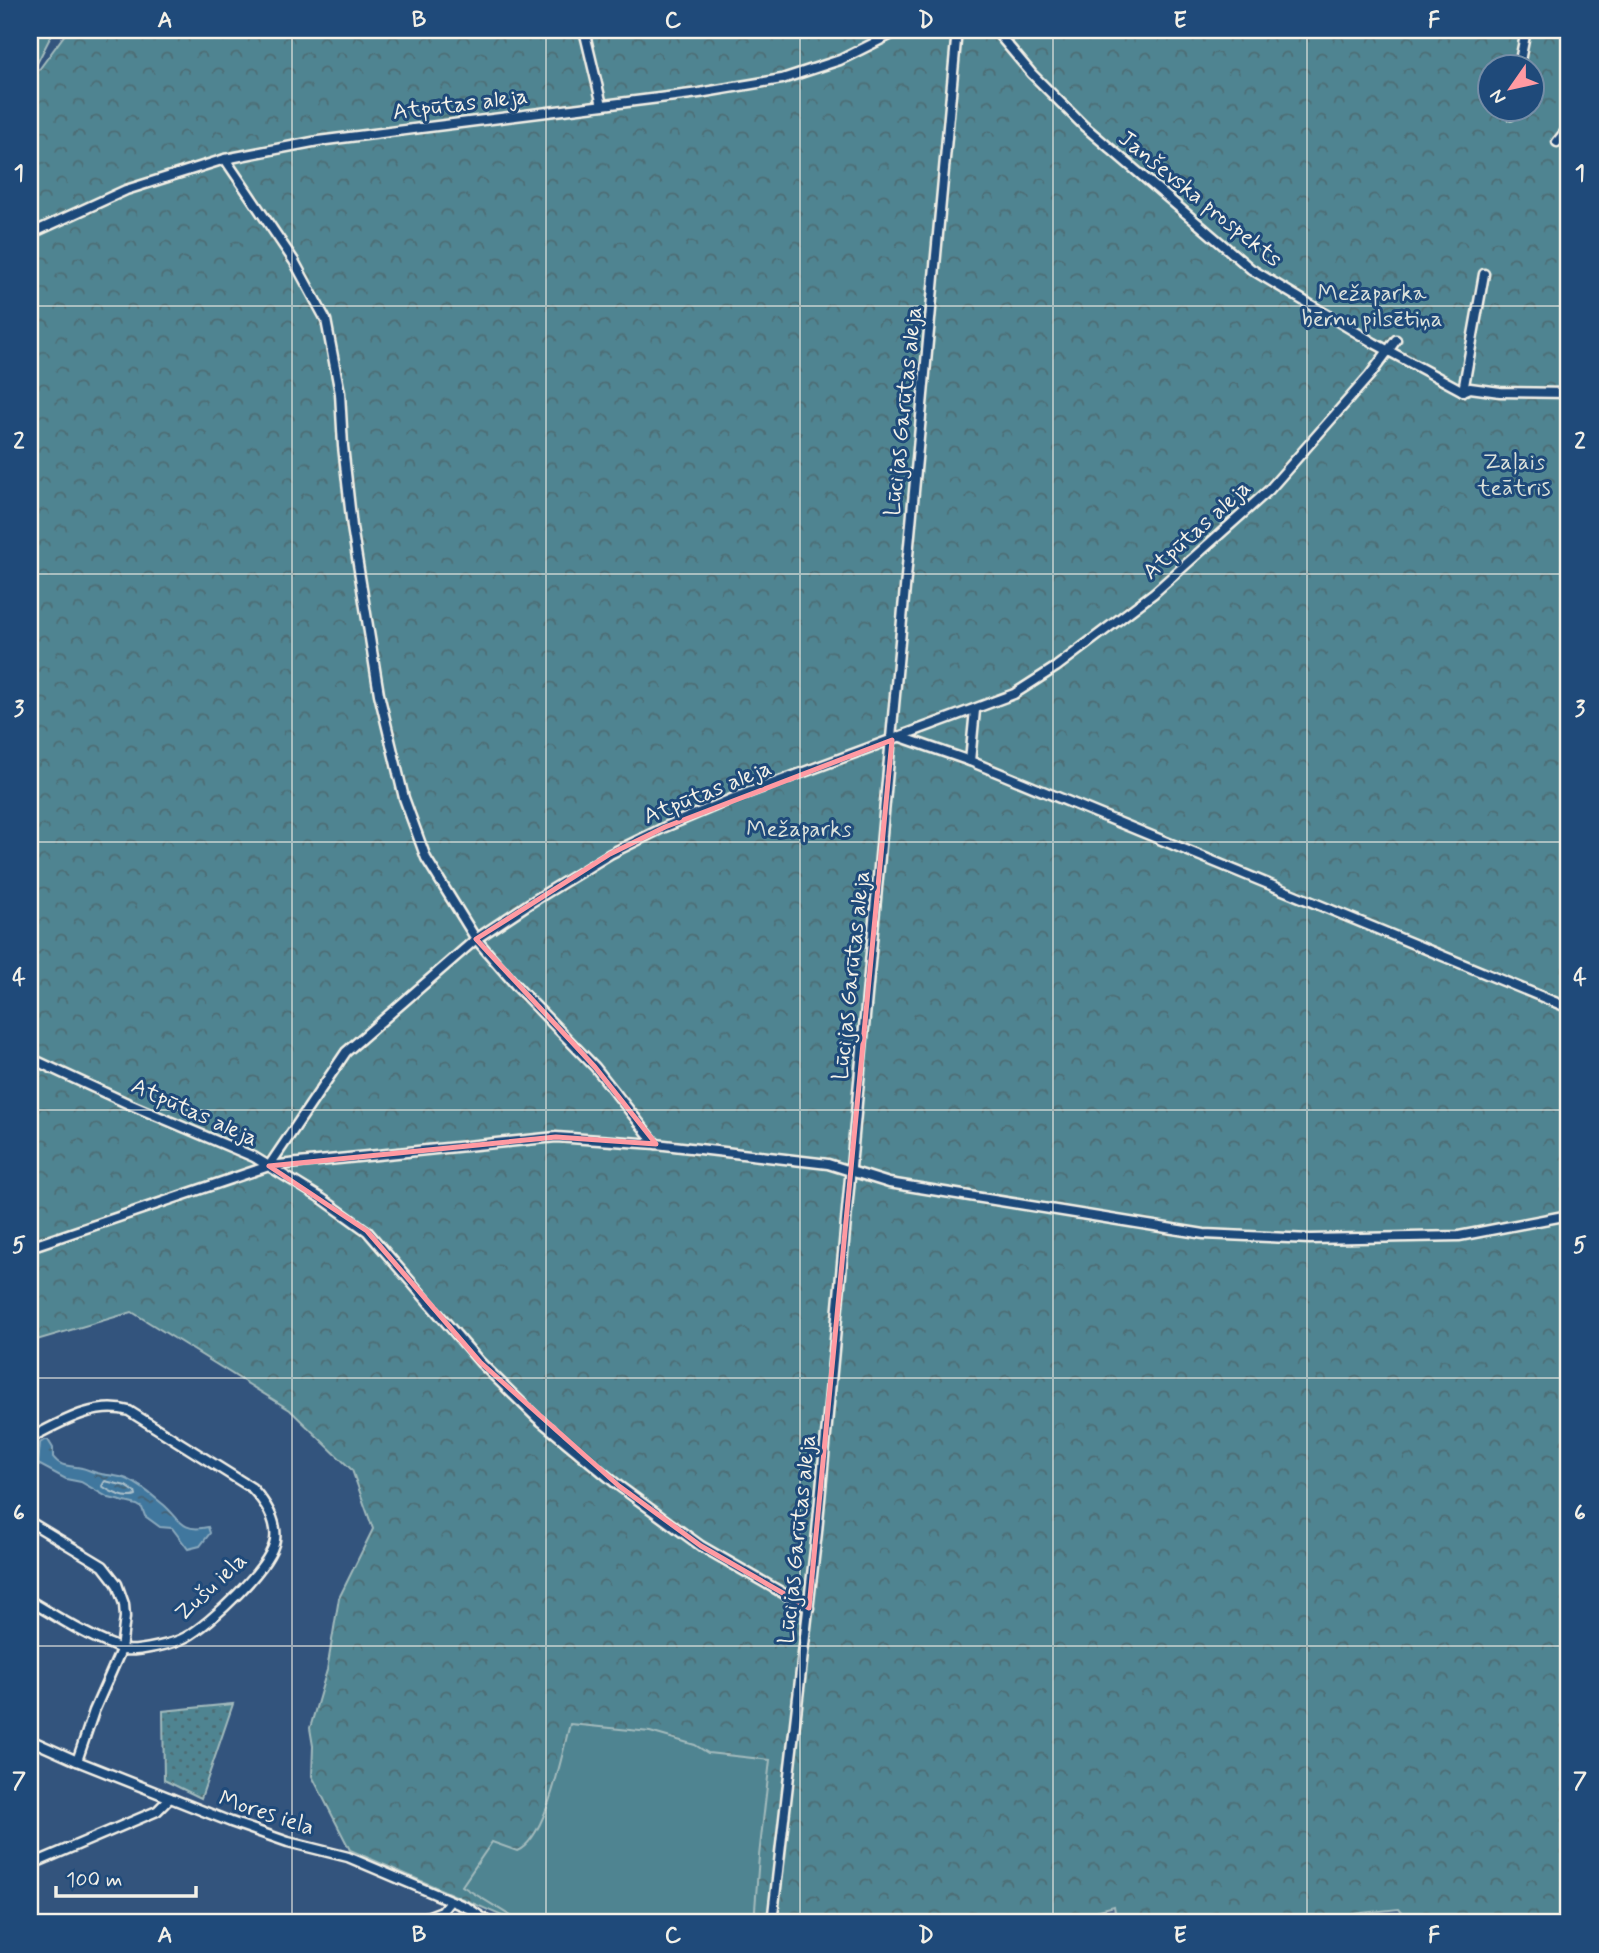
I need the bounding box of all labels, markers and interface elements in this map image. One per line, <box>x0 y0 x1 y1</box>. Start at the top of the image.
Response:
text: A <box>157 6 173 36</box>
text: B <box>412 6 427 36</box>
text: C <box>665 6 682 36</box>
text: D <box>918 6 934 36</box>
text: E <box>1173 6 1187 36</box>
text: F <box>1428 6 1440 36</box>
north arrow <box>1476 52 1546 122</box>
street label: Atpūtas aleja <box>391 82 530 128</box>
text: N <box>1484 84 1512 109</box>
street label: Janševska prospekts <box>1112 124 1288 275</box>
text: 1 <box>14 159 24 189</box>
text: 1 <box>1575 159 1585 189</box>
park label: Mežaparka bērnu pilsētiņa <box>1301 279 1443 335</box>
street label: Lūcijas Garūtas aleja <box>878 305 930 517</box>
text: 2 <box>13 427 25 457</box>
text: 2 <box>1574 427 1586 457</box>
park label: Zaļais teātris <box>1476 448 1551 504</box>
street label: Atpūtas aleja <box>1137 474 1258 587</box>
text: 3 <box>14 695 25 725</box>
text: 3 <box>1575 695 1586 725</box>
street label: Atpūtas aleja <box>639 753 776 832</box>
park label: Mežaparks <box>746 815 852 845</box>
street label: Lūcijas Garūtas aleja <box>826 869 878 1081</box>
text: 4 <box>12 963 26 993</box>
text: 4 <box>1573 963 1587 993</box>
street label: Atpūtas aleja <box>126 1071 262 1154</box>
text: 5 <box>12 1231 26 1261</box>
text: 5 <box>1573 1231 1587 1261</box>
street label: Lūcijas Garūtas aleja <box>772 1433 824 1645</box>
text: 6 <box>13 1499 25 1529</box>
text: 6 <box>1574 1499 1586 1529</box>
street label: Zušu iela <box>169 1546 254 1629</box>
text: 7 <box>12 1767 26 1797</box>
text: 7 <box>1573 1767 1587 1797</box>
street label: Mores iela <box>215 1784 318 1843</box>
scale bar <box>56 1855 196 1899</box>
text: 100 m <box>66 1866 122 1894</box>
text: A <box>157 1921 173 1951</box>
text: B <box>412 1921 427 1951</box>
text: C <box>665 1921 682 1951</box>
text: D <box>918 1921 934 1951</box>
text: E <box>1173 1921 1187 1951</box>
text: F <box>1428 1921 1440 1951</box>

